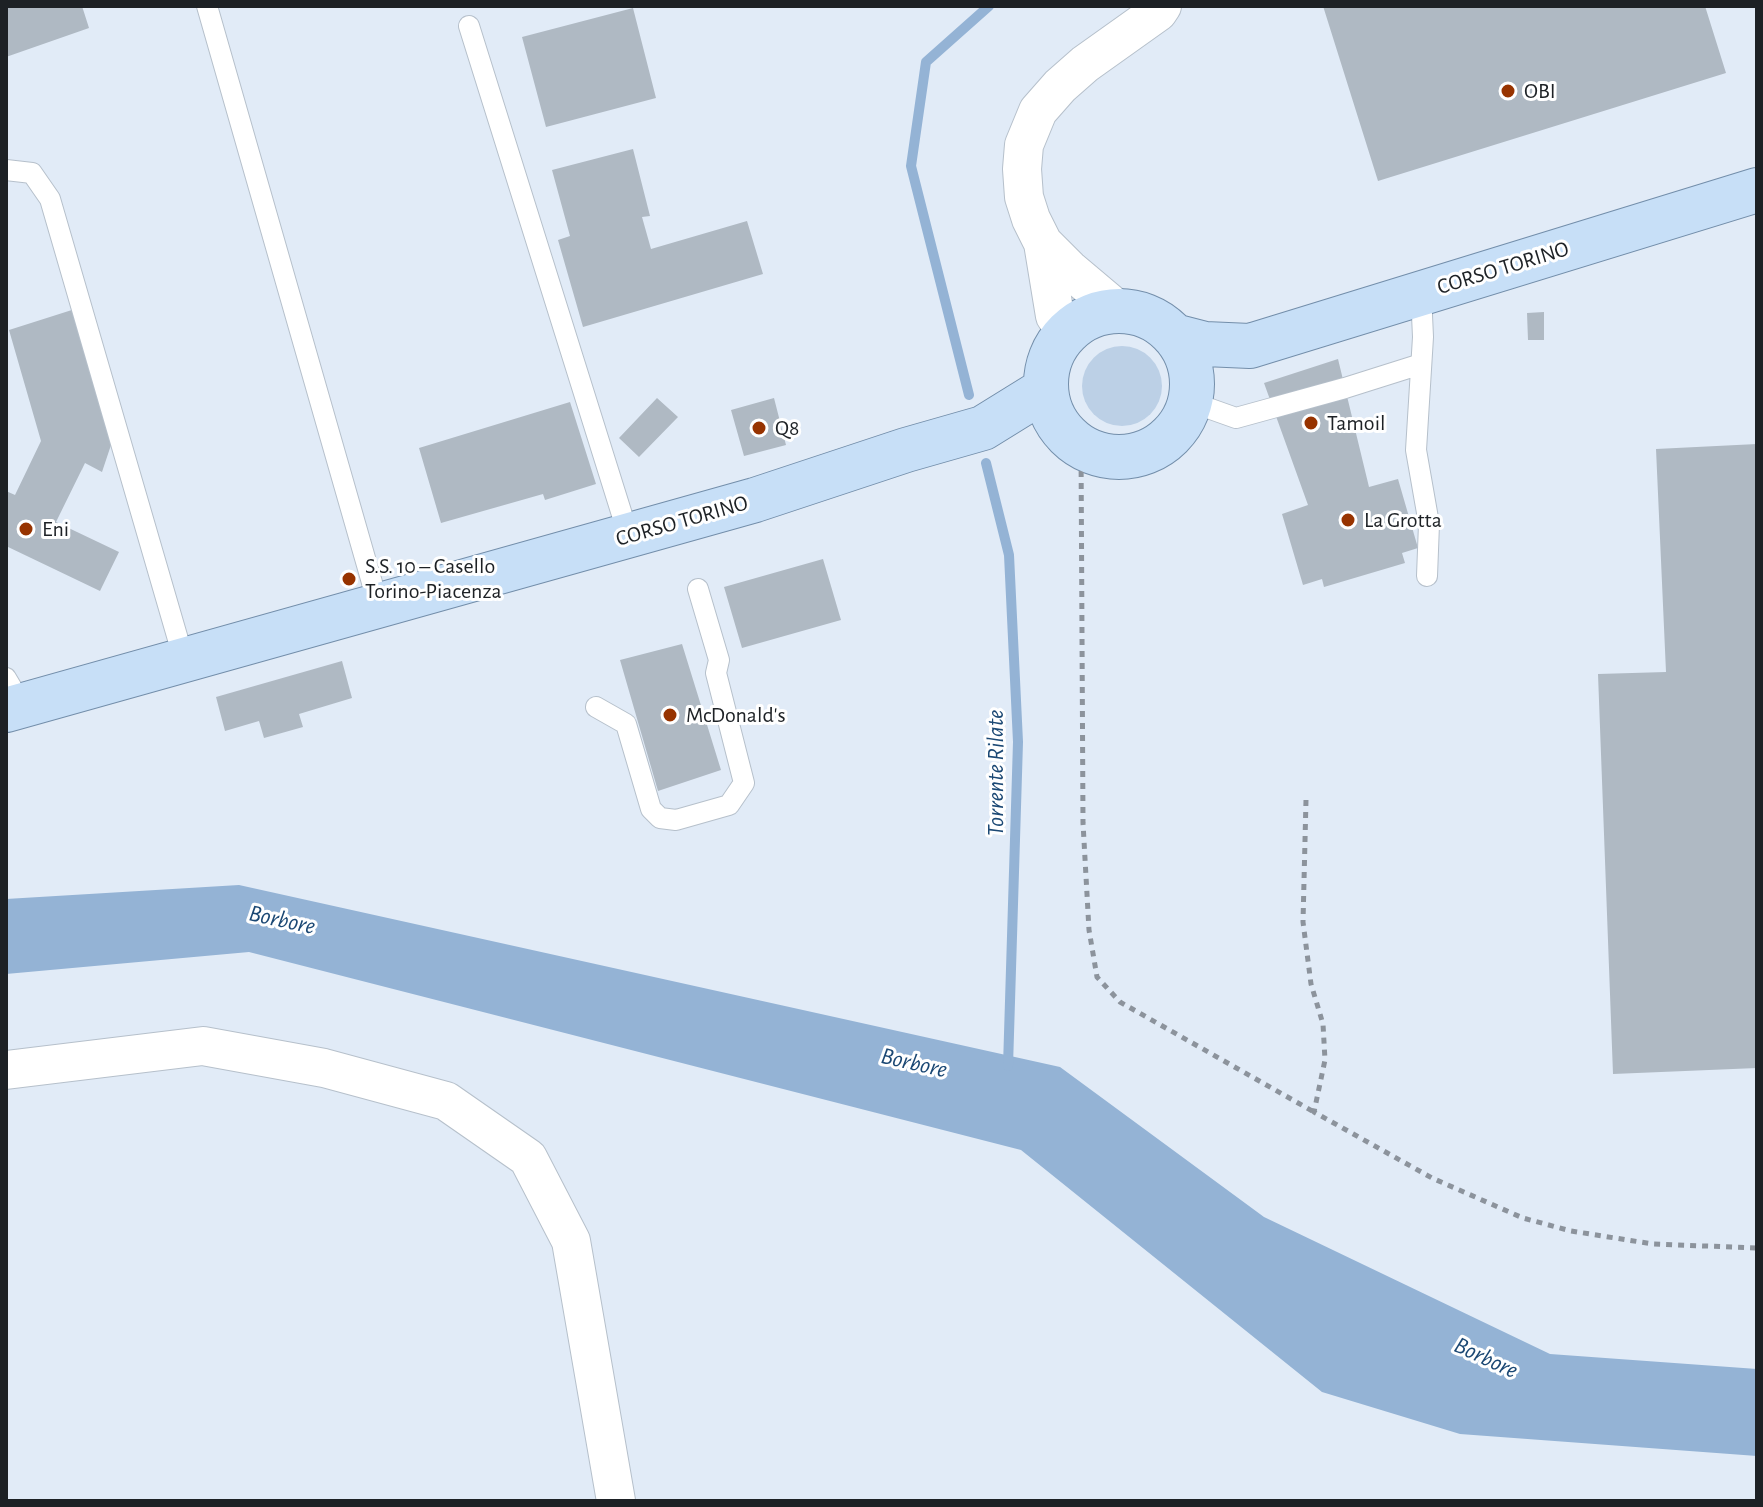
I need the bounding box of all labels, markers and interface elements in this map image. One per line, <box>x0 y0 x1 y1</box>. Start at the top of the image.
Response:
place label: OBI <box>1524 78 1556 104</box>
marker: OBI <box>1499 82 1517 100</box>
street label: CORSO TORINO <box>1434 235 1572 301</box>
place label: Tamoil <box>1327 410 1385 436</box>
marker: Tamoil <box>1302 414 1320 432</box>
place label: Q8 <box>775 415 799 441</box>
marker: Q8 <box>750 419 768 437</box>
street label: CORSO TORINO <box>613 490 751 552</box>
place label: La Grotta <box>1364 507 1442 533</box>
marker: La Grotta <box>1339 511 1357 529</box>
place label: Eni <box>42 516 69 542</box>
marker: Eni <box>17 520 35 538</box>
place label: S.S. 10 – Casello Torino-Piacenza <box>365 553 502 604</box>
marker: S.S. 10 – Casello Torino-Piacenza <box>340 570 358 588</box>
place label: McDonald's <box>686 702 786 728</box>
marker: McDonald's <box>661 706 679 724</box>
water label: Torrente Rilate <box>982 710 1010 836</box>
water label: Borbore <box>246 899 318 941</box>
water label: Borbore <box>878 1041 950 1085</box>
water label: Borbore <box>1450 1331 1522 1385</box>

